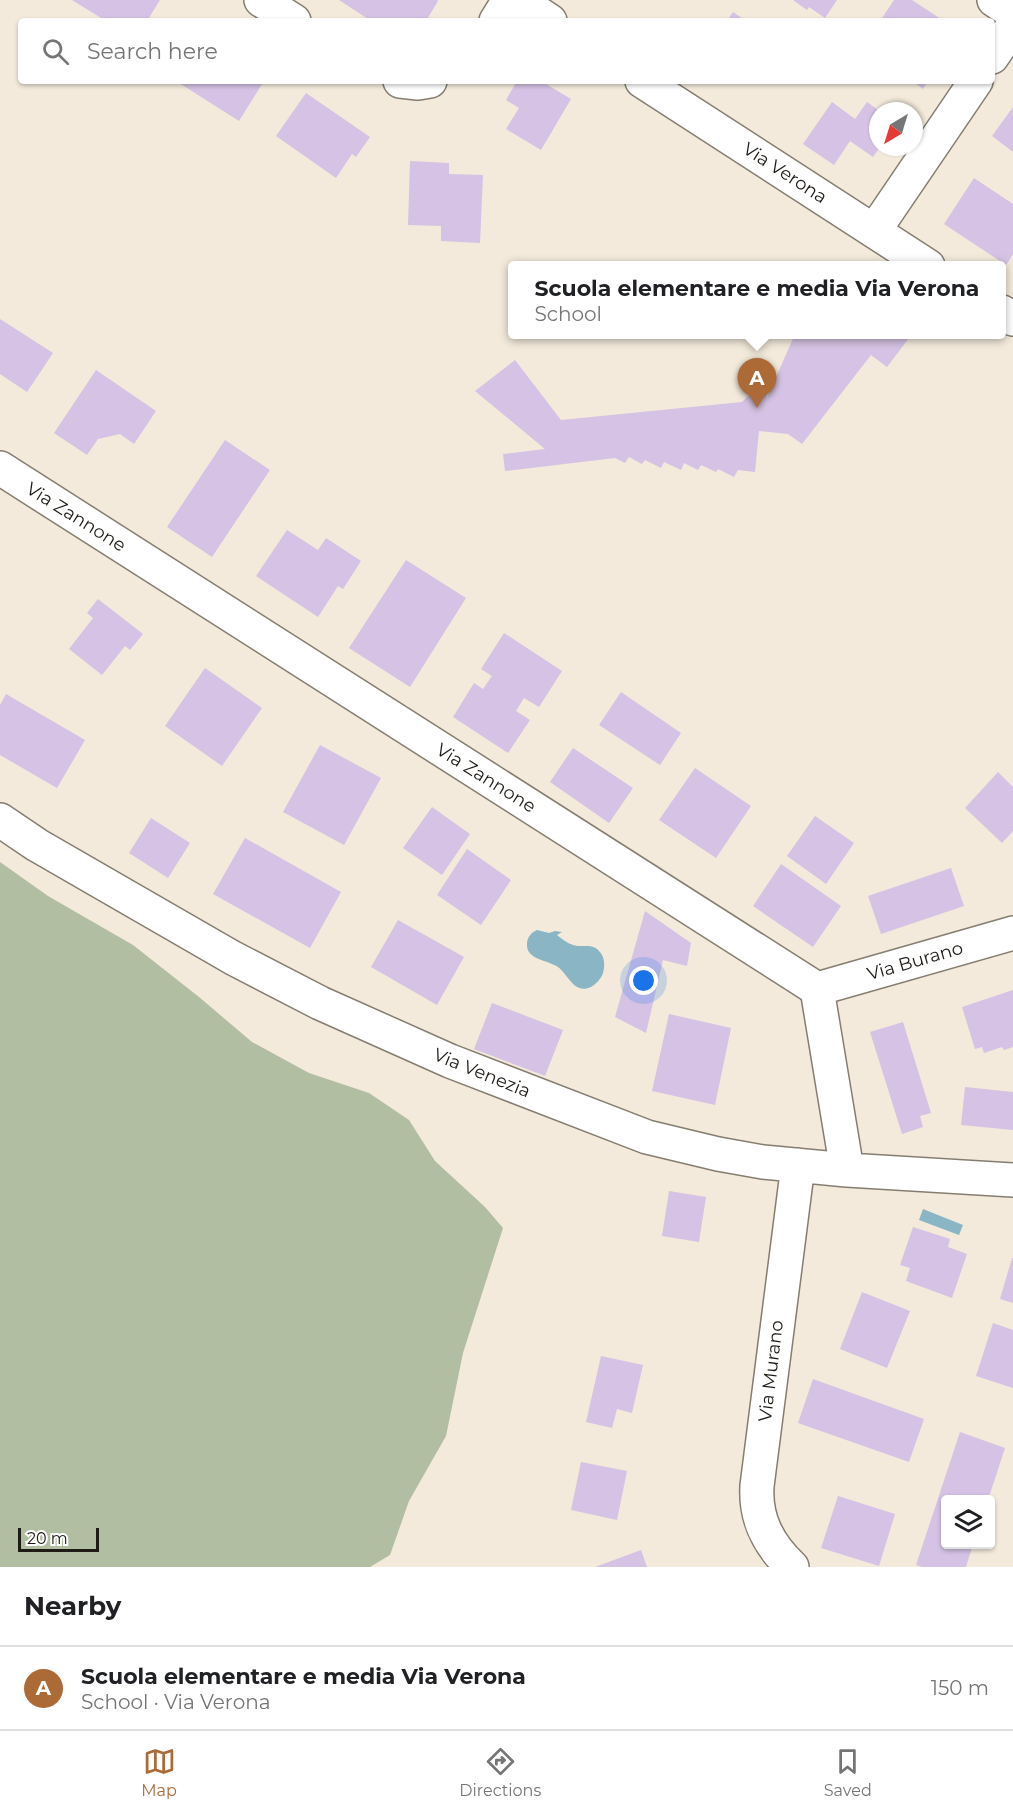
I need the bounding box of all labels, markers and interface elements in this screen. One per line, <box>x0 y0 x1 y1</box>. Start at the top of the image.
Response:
search box <box>18 18 995 84</box>
icon: search <box>39 35 72 68</box>
text: Search here <box>87 38 218 65</box>
north arrow <box>869 102 923 156</box>
street label: Via Verona <box>739 138 831 208</box>
popup <box>508 261 1006 339</box>
text: Scuola elementare e media Via Verona <box>535 275 979 302</box>
text: School <box>535 302 602 326</box>
pin: A <box>738 358 777 408</box>
street label: Via Zannone <box>22 478 130 556</box>
street label: Via Zannone <box>432 739 540 817</box>
street label: Via Burano <box>865 937 965 985</box>
your location <box>629 966 658 995</box>
street label: Via Venezia <box>430 1044 534 1102</box>
street label: Via Murano <box>754 1319 788 1423</box>
map controls <box>941 1495 995 1549</box>
button: layers <box>941 1495 995 1549</box>
scale bar <box>18 1525 99 1552</box>
text: 20 m <box>27 1529 68 1548</box>
text: Nearby <box>24 1590 121 1622</box>
text: Scuola elementare e media Via Verona <box>81 1663 526 1690</box>
text: A <box>36 1676 51 1700</box>
text: 150 m <box>931 1676 989 1700</box>
text: School · Via Verona <box>81 1690 271 1714</box>
tab: Map <box>141 1745 177 1800</box>
tab: Directions <box>459 1745 541 1800</box>
tab: Saved <box>824 1745 872 1800</box>

